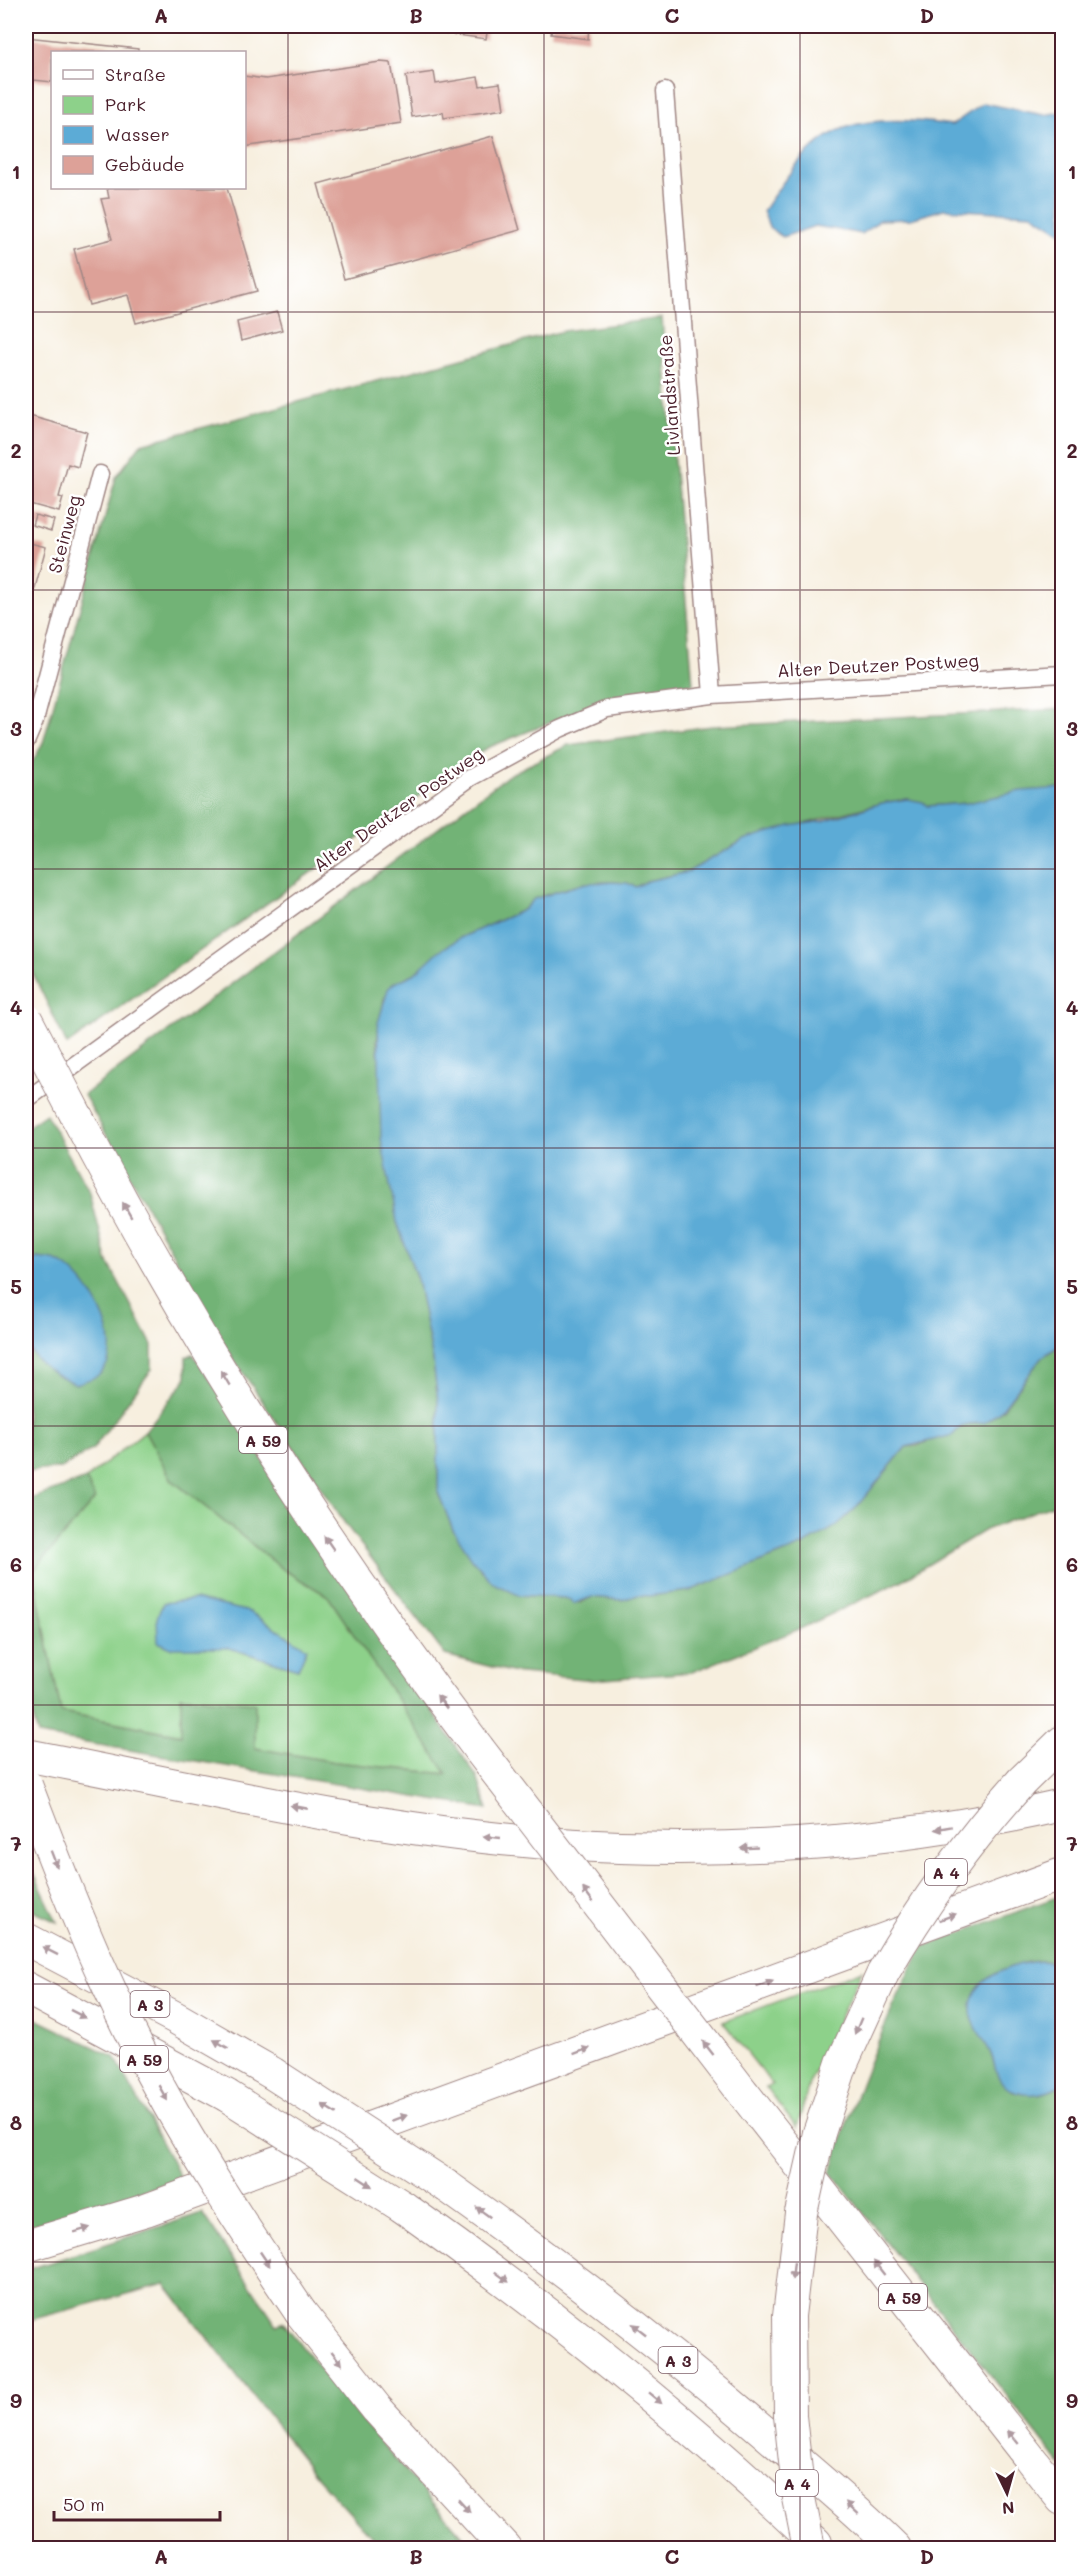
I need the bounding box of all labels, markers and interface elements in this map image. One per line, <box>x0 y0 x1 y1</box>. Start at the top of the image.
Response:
text: A <box>154 2 168 28</box>
text: B <box>409 2 423 28</box>
text: C <box>665 2 680 28</box>
text: D <box>920 2 934 28</box>
legend <box>51 51 246 189</box>
text: Straße <box>105 62 166 86</box>
text: Park <box>105 92 146 116</box>
text: Wasser <box>105 122 170 146</box>
text: Gebäude <box>105 152 185 176</box>
text: 1 <box>12 158 20 184</box>
text: 1 <box>1068 158 1076 184</box>
street label: Livlandstraße <box>653 334 685 456</box>
text: 2 <box>10 437 22 463</box>
text: 2 <box>1066 437 1078 463</box>
street label: Steinweg <box>42 492 86 576</box>
street label: Alter Deutzer Postweg <box>777 648 979 682</box>
text: 3 <box>10 715 22 741</box>
text: 3 <box>1066 715 1078 741</box>
street label: Alter Deutzer Postweg <box>308 741 488 877</box>
text: 4 <box>10 994 23 1020</box>
text: 4 <box>1066 994 1079 1020</box>
one-way arrow <box>122 1201 132 1218</box>
text: 5 <box>10 1273 22 1299</box>
text: 5 <box>1066 1273 1078 1299</box>
one-way arrow <box>220 1369 230 1386</box>
road number: A 59 <box>239 1427 287 1453</box>
one-way arrow <box>324 1535 335 1551</box>
text: 6 <box>10 1551 22 1577</box>
text: 6 <box>1066 1551 1078 1577</box>
one-way arrow <box>437 1694 449 1709</box>
one-way arrow <box>290 1802 309 1811</box>
one-way arrow <box>933 1824 952 1833</box>
text: 7 <box>10 1830 22 1856</box>
text: 7 <box>1066 1830 1078 1856</box>
one-way arrow <box>482 1832 501 1842</box>
one-way arrow <box>740 1843 759 1852</box>
one-way arrow <box>49 1851 59 1869</box>
road number: A 4 <box>925 1859 967 1885</box>
one-way arrow <box>583 1887 595 1902</box>
one-way arrow <box>940 1912 958 1922</box>
one-way arrow <box>41 1946 58 1955</box>
one-way arrow <box>757 1979 775 1989</box>
road number: A 3 <box>130 1991 170 2017</box>
one-way arrow <box>69 2010 86 2019</box>
one-way arrow <box>853 2018 863 2036</box>
one-way arrow <box>212 2039 229 2049</box>
one-way arrow <box>702 2040 715 2056</box>
one-way arrow <box>573 2045 591 2055</box>
road number: A 59 <box>120 2046 168 2072</box>
one-way arrow <box>158 2085 168 2102</box>
one-way arrow <box>321 2103 337 2114</box>
text: 8 <box>10 2109 22 2135</box>
text: 8 <box>1066 2109 1078 2135</box>
one-way arrow <box>390 2112 408 2122</box>
one-way arrow <box>356 2176 372 2188</box>
one-way arrow <box>476 2206 492 2218</box>
one-way arrow <box>73 2225 91 2234</box>
one-way arrow <box>259 2251 270 2268</box>
one-way arrow <box>874 2260 886 2275</box>
one-way arrow <box>788 2261 798 2280</box>
one-way arrow <box>495 2271 510 2283</box>
road number: A 59 <box>879 2284 927 2310</box>
one-way arrow <box>632 2323 647 2335</box>
road number: A 3 <box>658 2347 698 2373</box>
one-way arrow <box>330 2351 342 2366</box>
text: 9 <box>10 2387 22 2413</box>
text: 9 <box>1066 2387 1078 2413</box>
one-way arrow <box>647 2391 662 2404</box>
one-way arrow <box>1007 2430 1019 2445</box>
north arrow <box>977 2463 1037 2523</box>
road number: A 4 <box>776 2470 818 2496</box>
scale bar <box>54 2484 220 2522</box>
text: 50 m <box>63 2492 105 2516</box>
text: N <box>1001 2497 1015 2519</box>
one-way arrow <box>457 2499 471 2513</box>
one-way arrow <box>846 2502 860 2516</box>
text: A <box>154 2543 168 2569</box>
text: B <box>409 2543 423 2569</box>
text: C <box>665 2543 680 2569</box>
text: D <box>920 2543 934 2569</box>

